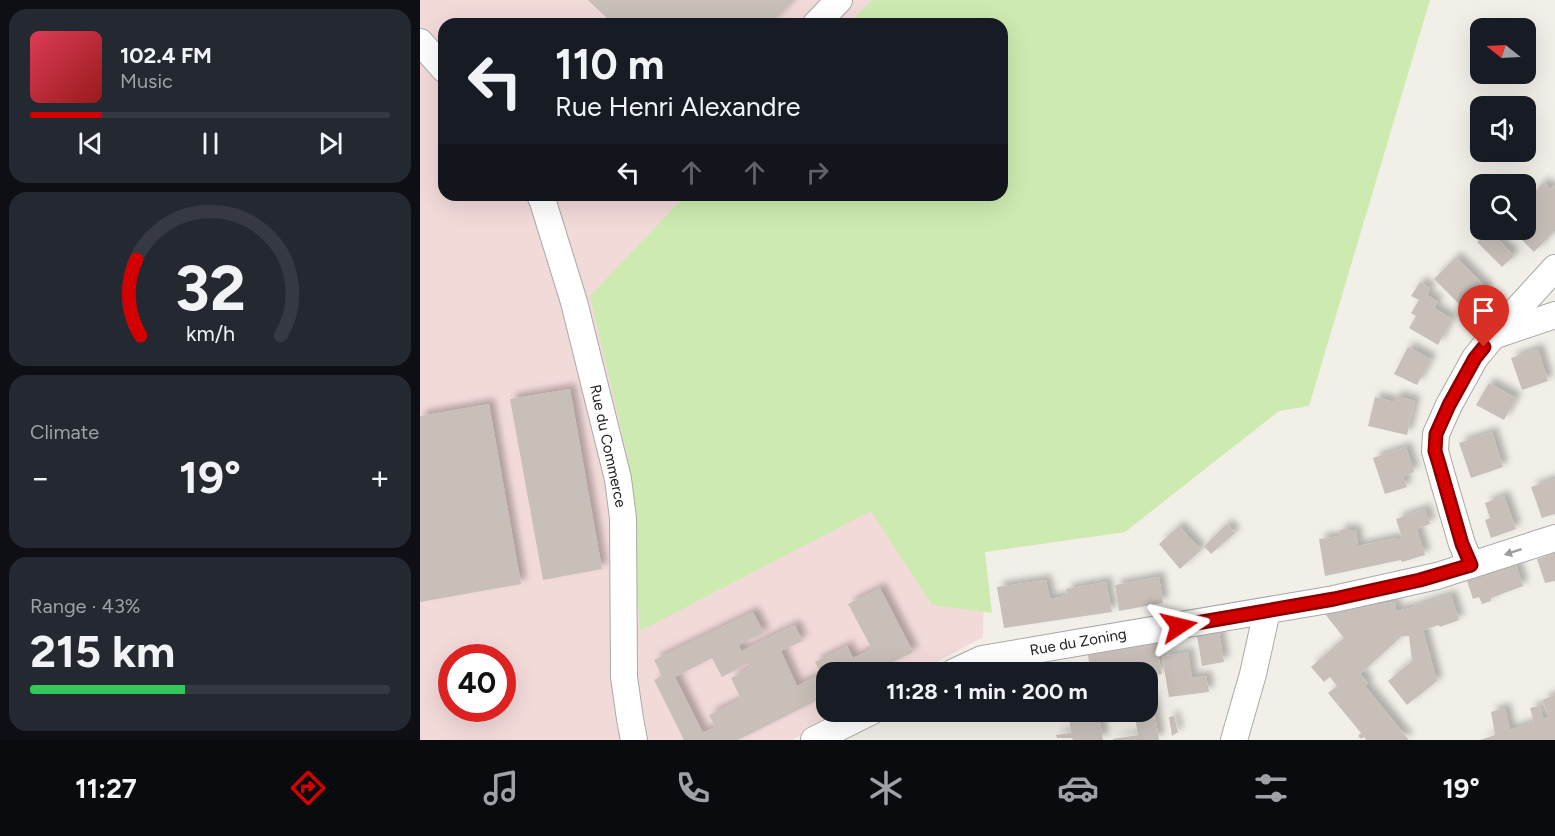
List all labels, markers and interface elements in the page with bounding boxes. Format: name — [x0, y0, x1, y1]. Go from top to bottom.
north arrow — [1470, 18, 1536, 84]
map controls — [1470, 18, 1536, 240]
text: 110 m — [555, 39, 664, 90]
text: 102.4 FM — [120, 42, 212, 69]
icon: left — [456, 42, 534, 120]
text: Music — [120, 69, 173, 93]
text: Rue Henri Alexandre — [555, 90, 801, 123]
button: sound — [1470, 96, 1536, 162]
icon: previous — [74, 127, 107, 160]
icon: pause — [194, 127, 227, 160]
icon: next — [314, 127, 347, 160]
icon: left — [612, 156, 645, 189]
icon: ahead — [675, 156, 708, 189]
icon: ahead — [738, 156, 771, 189]
icon: right — [801, 156, 834, 189]
button: search — [1470, 174, 1536, 240]
text: 32 — [175, 251, 245, 326]
pin — [1458, 285, 1509, 347]
icon: arrive — [1467, 294, 1500, 327]
text: km/h — [186, 321, 234, 346]
street label: Rue du Commerce — [586, 383, 630, 509]
text: Climate — [30, 420, 99, 444]
text: 19° — [179, 450, 241, 504]
text: − — [30, 458, 51, 497]
text: + — [369, 458, 390, 497]
one-way arrow — [1504, 548, 1522, 558]
text: Range · 43% — [30, 594, 141, 618]
position arrow — [1147, 594, 1211, 658]
text: 215 km — [30, 624, 175, 678]
street label: Rue du Zoning — [1028, 625, 1128, 659]
speed limit sign: 40 — [438, 644, 516, 722]
text: 11:28 · 1 min · 200 m — [886, 678, 1088, 705]
icon: directions — [287, 767, 329, 809]
icon: music — [480, 767, 522, 809]
icon: phone — [672, 767, 714, 809]
icon: climate — [865, 767, 907, 809]
icon: car — [1057, 767, 1099, 809]
icon: filters — [1250, 767, 1292, 809]
text: 11:27 — [75, 772, 137, 805]
text: 19° — [1442, 772, 1480, 805]

